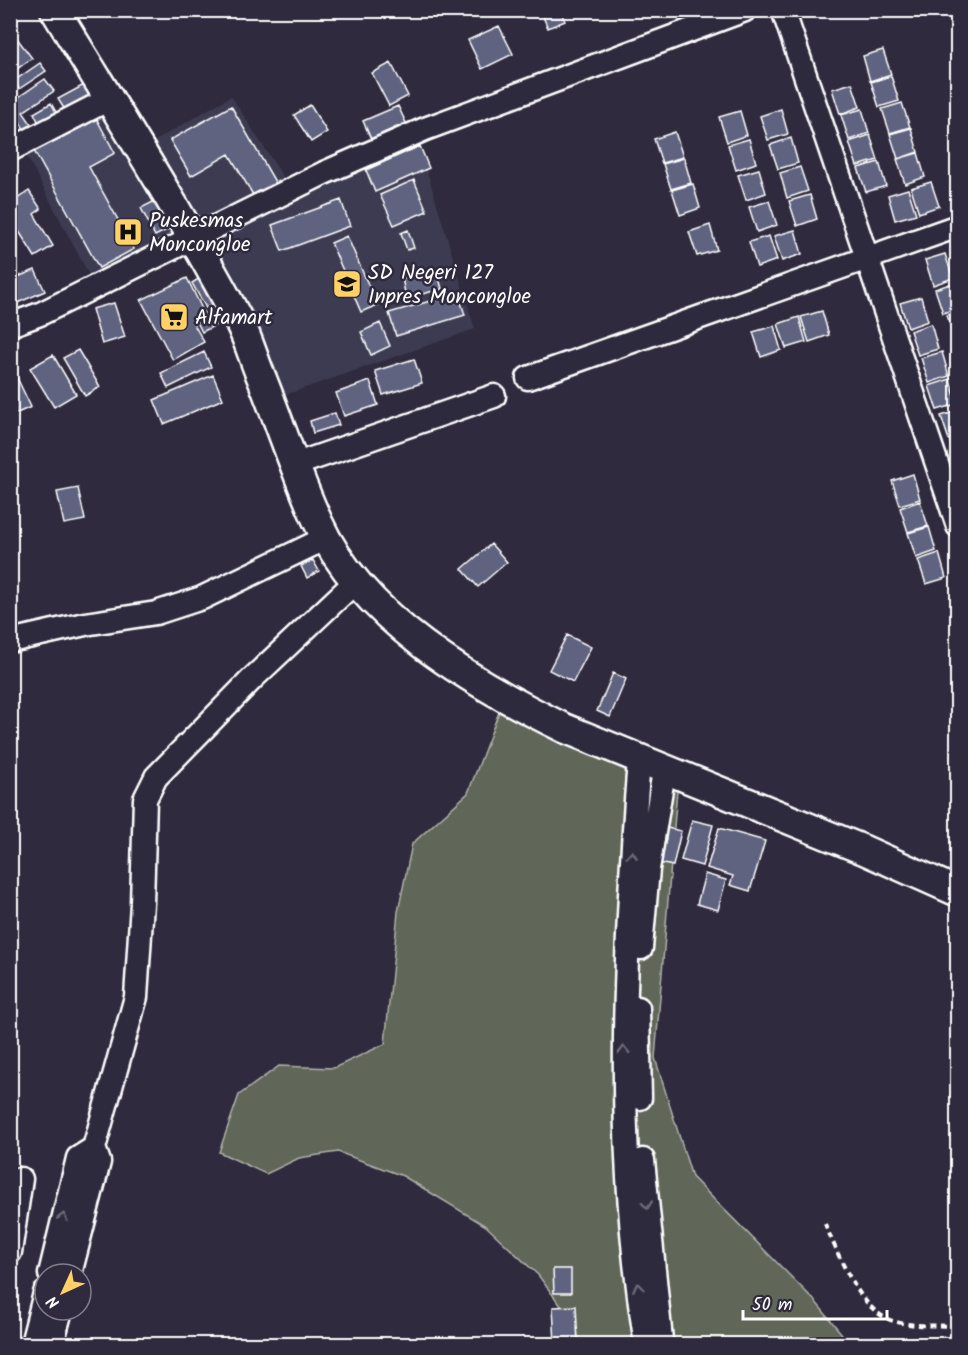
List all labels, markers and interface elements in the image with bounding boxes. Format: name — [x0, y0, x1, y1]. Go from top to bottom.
place label: Puskesmas Moncongloe — [149, 205, 251, 262]
hospital icon: Puskesmas Moncongloe — [112, 216, 144, 248]
place label: SD Negeri 127 Inpres Moncongloe — [368, 257, 531, 314]
school or university icon: SD Negeri 127 Inpres Moncongloe — [331, 268, 363, 300]
supermarket icon: Alfamart — [158, 301, 190, 333]
place label: Alfamart — [195, 302, 273, 335]
one-way arrow — [625, 851, 638, 860]
one-way arrow — [617, 1046, 630, 1055]
one-way arrow — [640, 1201, 653, 1210]
one-way arrow — [56, 1212, 69, 1222]
north arrow — [33, 1262, 93, 1322]
one-way arrow — [632, 1282, 644, 1291]
scale bar — [743, 1283, 887, 1321]
text: N — [41, 1289, 66, 1314]
text: 50 m — [752, 1291, 792, 1320]

